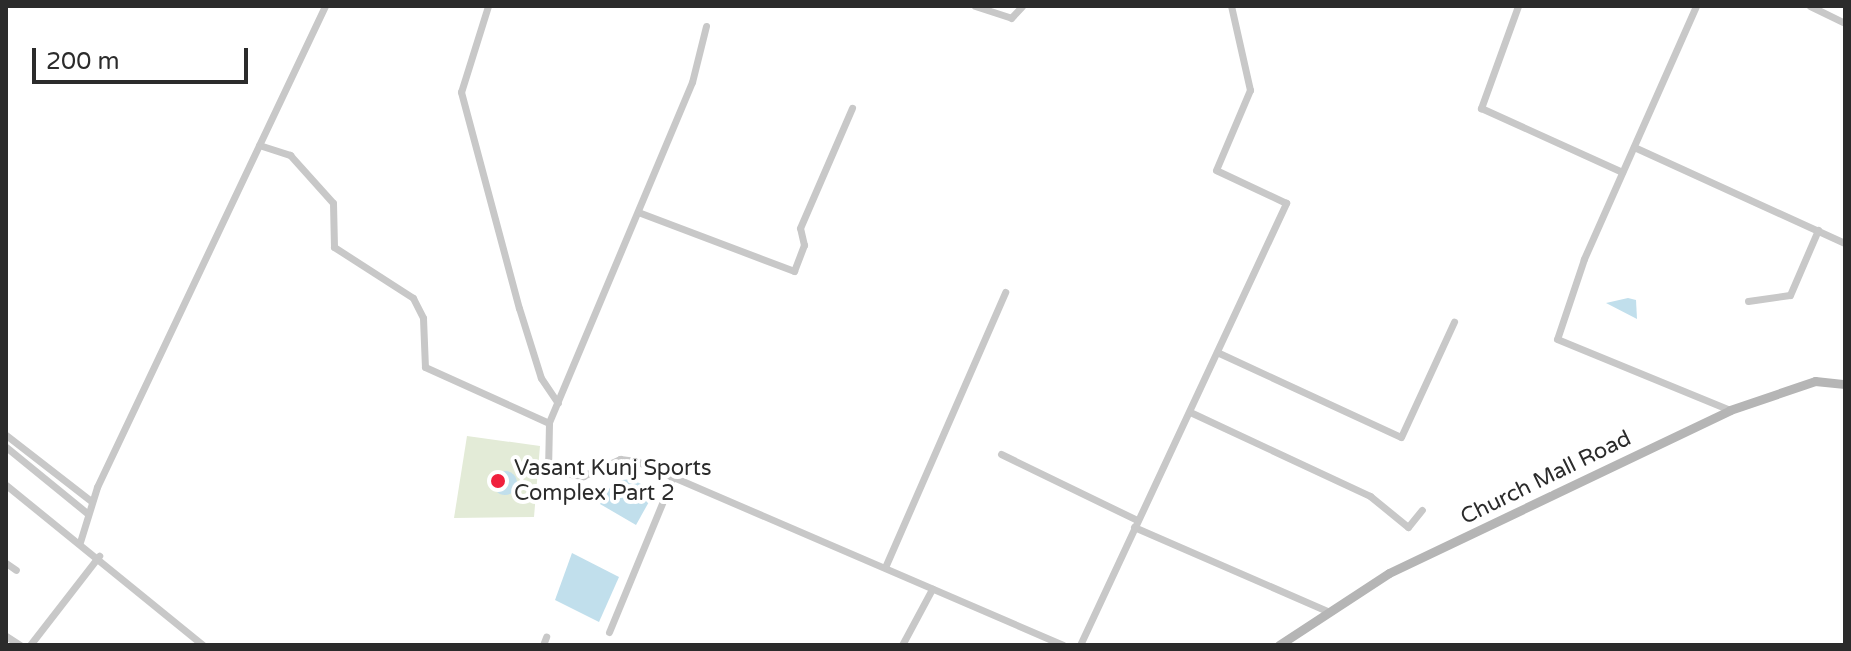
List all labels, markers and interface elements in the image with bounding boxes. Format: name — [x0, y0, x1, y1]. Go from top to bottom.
scale bar — [36, 32, 252, 82]
text: 200 m — [46, 47, 120, 76]
street label: Church Mall Road — [1456, 425, 1636, 531]
place label: Vasant Kunj Sports Complex Part 2 — [514, 455, 711, 506]
marker: Vasant Kunj Sports Complex Part 2 — [489, 472, 507, 490]

